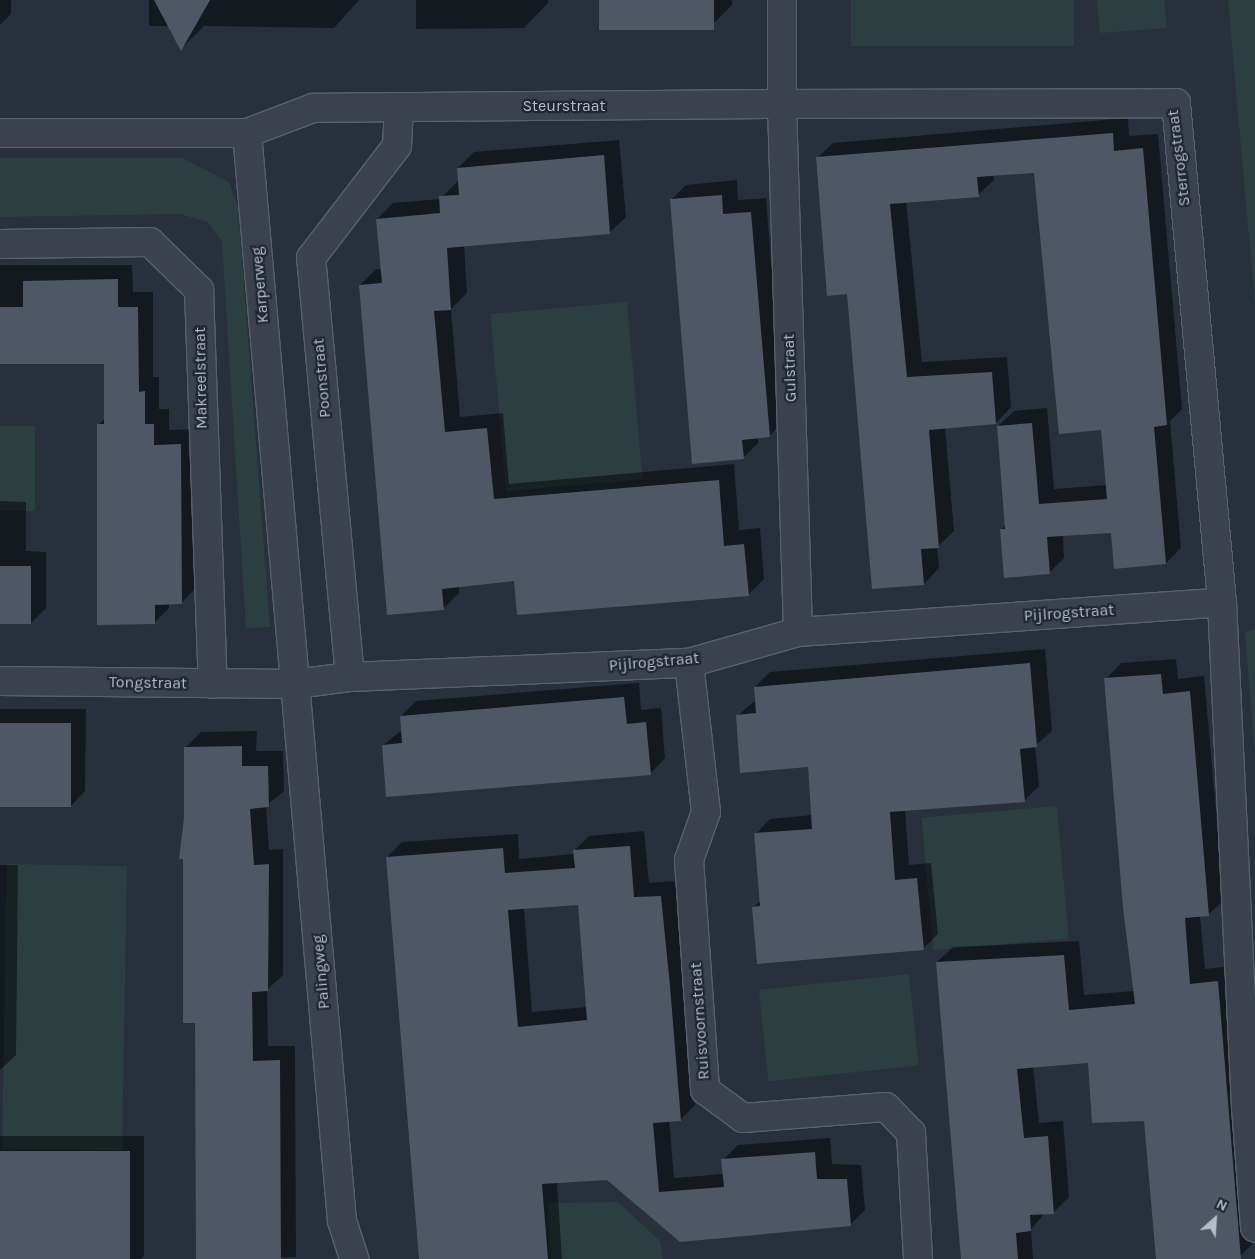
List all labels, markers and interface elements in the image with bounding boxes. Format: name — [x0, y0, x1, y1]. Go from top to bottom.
street label: Steurstraat — [522, 96, 606, 116]
street label: Sterrogstraat — [1164, 109, 1194, 207]
street label: Karperweg — [247, 246, 273, 324]
street label: Makreelstraat — [191, 327, 211, 429]
street label: Gulstraat — [779, 334, 801, 402]
street label: Poonstraat — [309, 337, 335, 419]
street label: Pijlrogstraat — [1023, 600, 1115, 626]
street label: Pijlrogstraat — [608, 648, 700, 676]
street label: Tongstraat — [109, 673, 187, 693]
street label: Palingweg — [308, 934, 334, 1010]
street label: Ruisvoornstraat — [686, 962, 714, 1080]
north arrow — [1190, 1194, 1240, 1244]
text: N — [1214, 1195, 1230, 1215]

